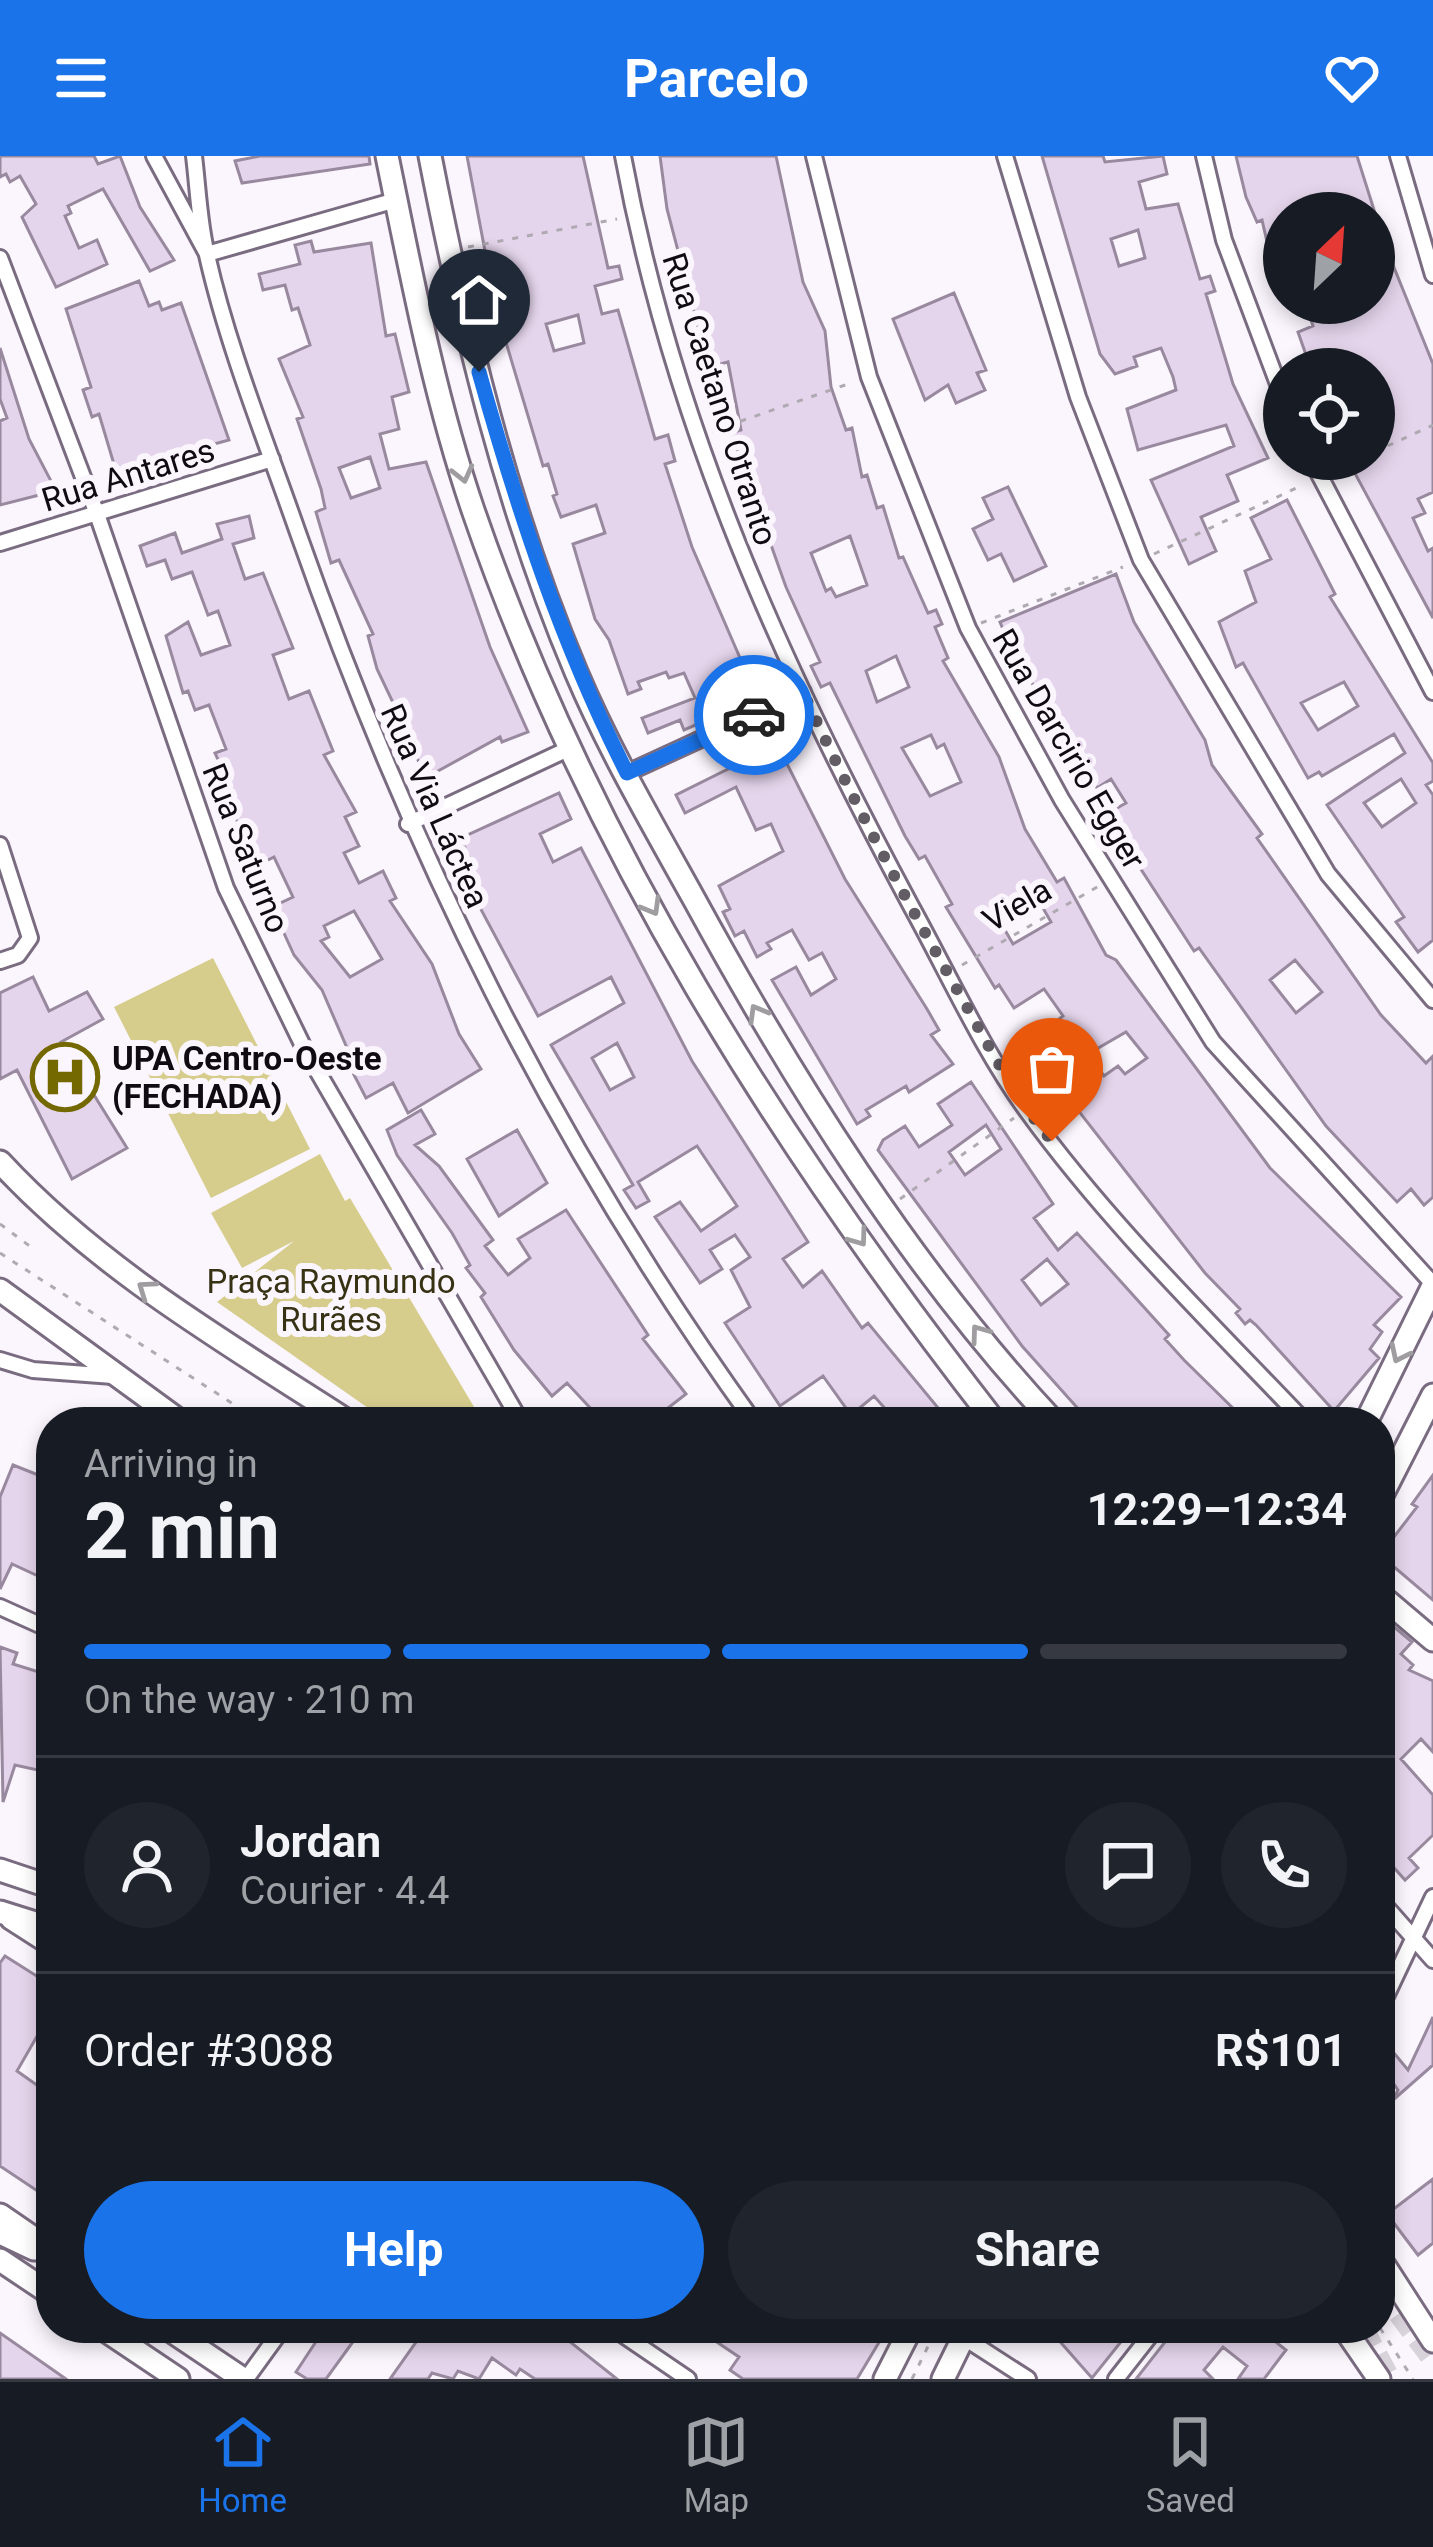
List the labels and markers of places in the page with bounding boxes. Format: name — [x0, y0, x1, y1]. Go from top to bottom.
pin — [428, 249, 530, 372]
pin — [1001, 1018, 1103, 1141]
place label: UPA Centro-Oeste (FECHADA) — [112, 1039, 382, 1116]
hospital icon: UPA Centro-Oeste (FECHADA) — [30, 1042, 100, 1112]

